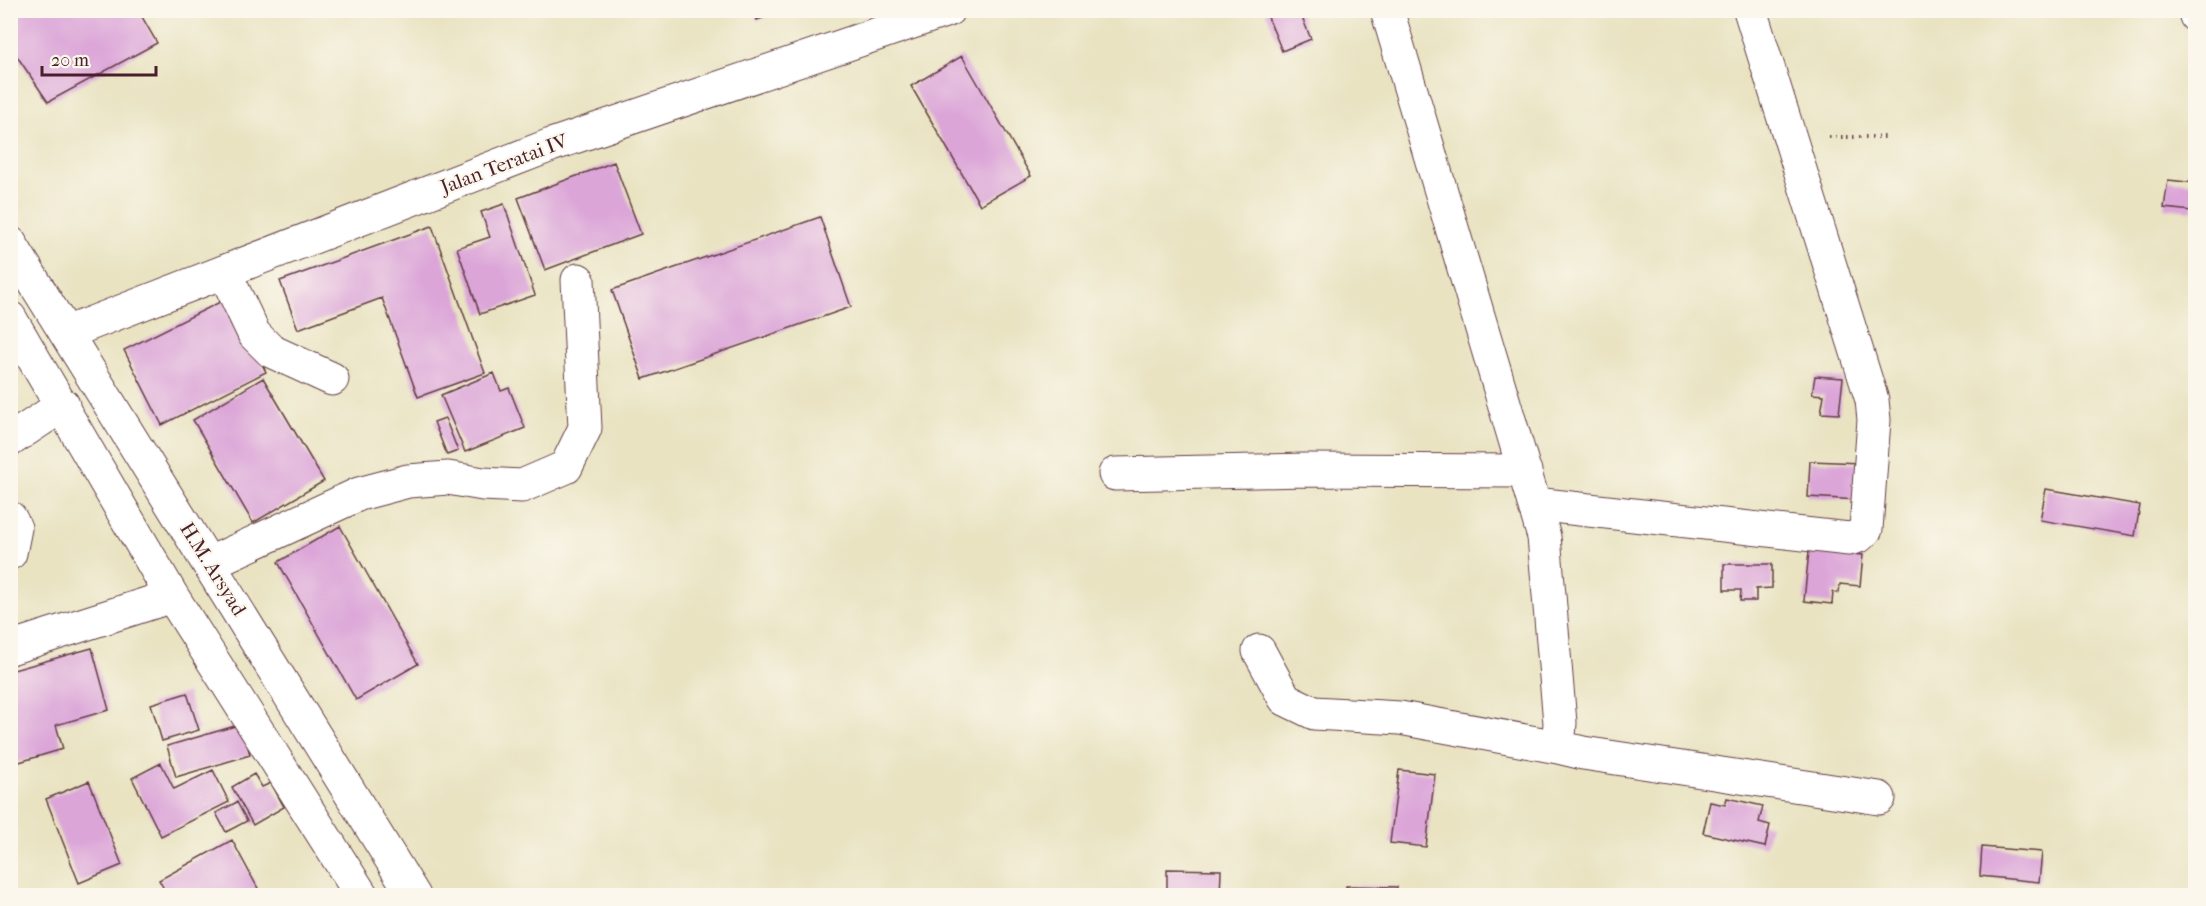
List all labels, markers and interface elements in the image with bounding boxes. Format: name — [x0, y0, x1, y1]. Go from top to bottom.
scale bar — [42, 39, 156, 77]
text: 20 m — [51, 50, 89, 71]
street label: Jalan Teratai IV — [435, 129, 572, 199]
street label: H.M. Arsyad — [175, 518, 251, 621]

